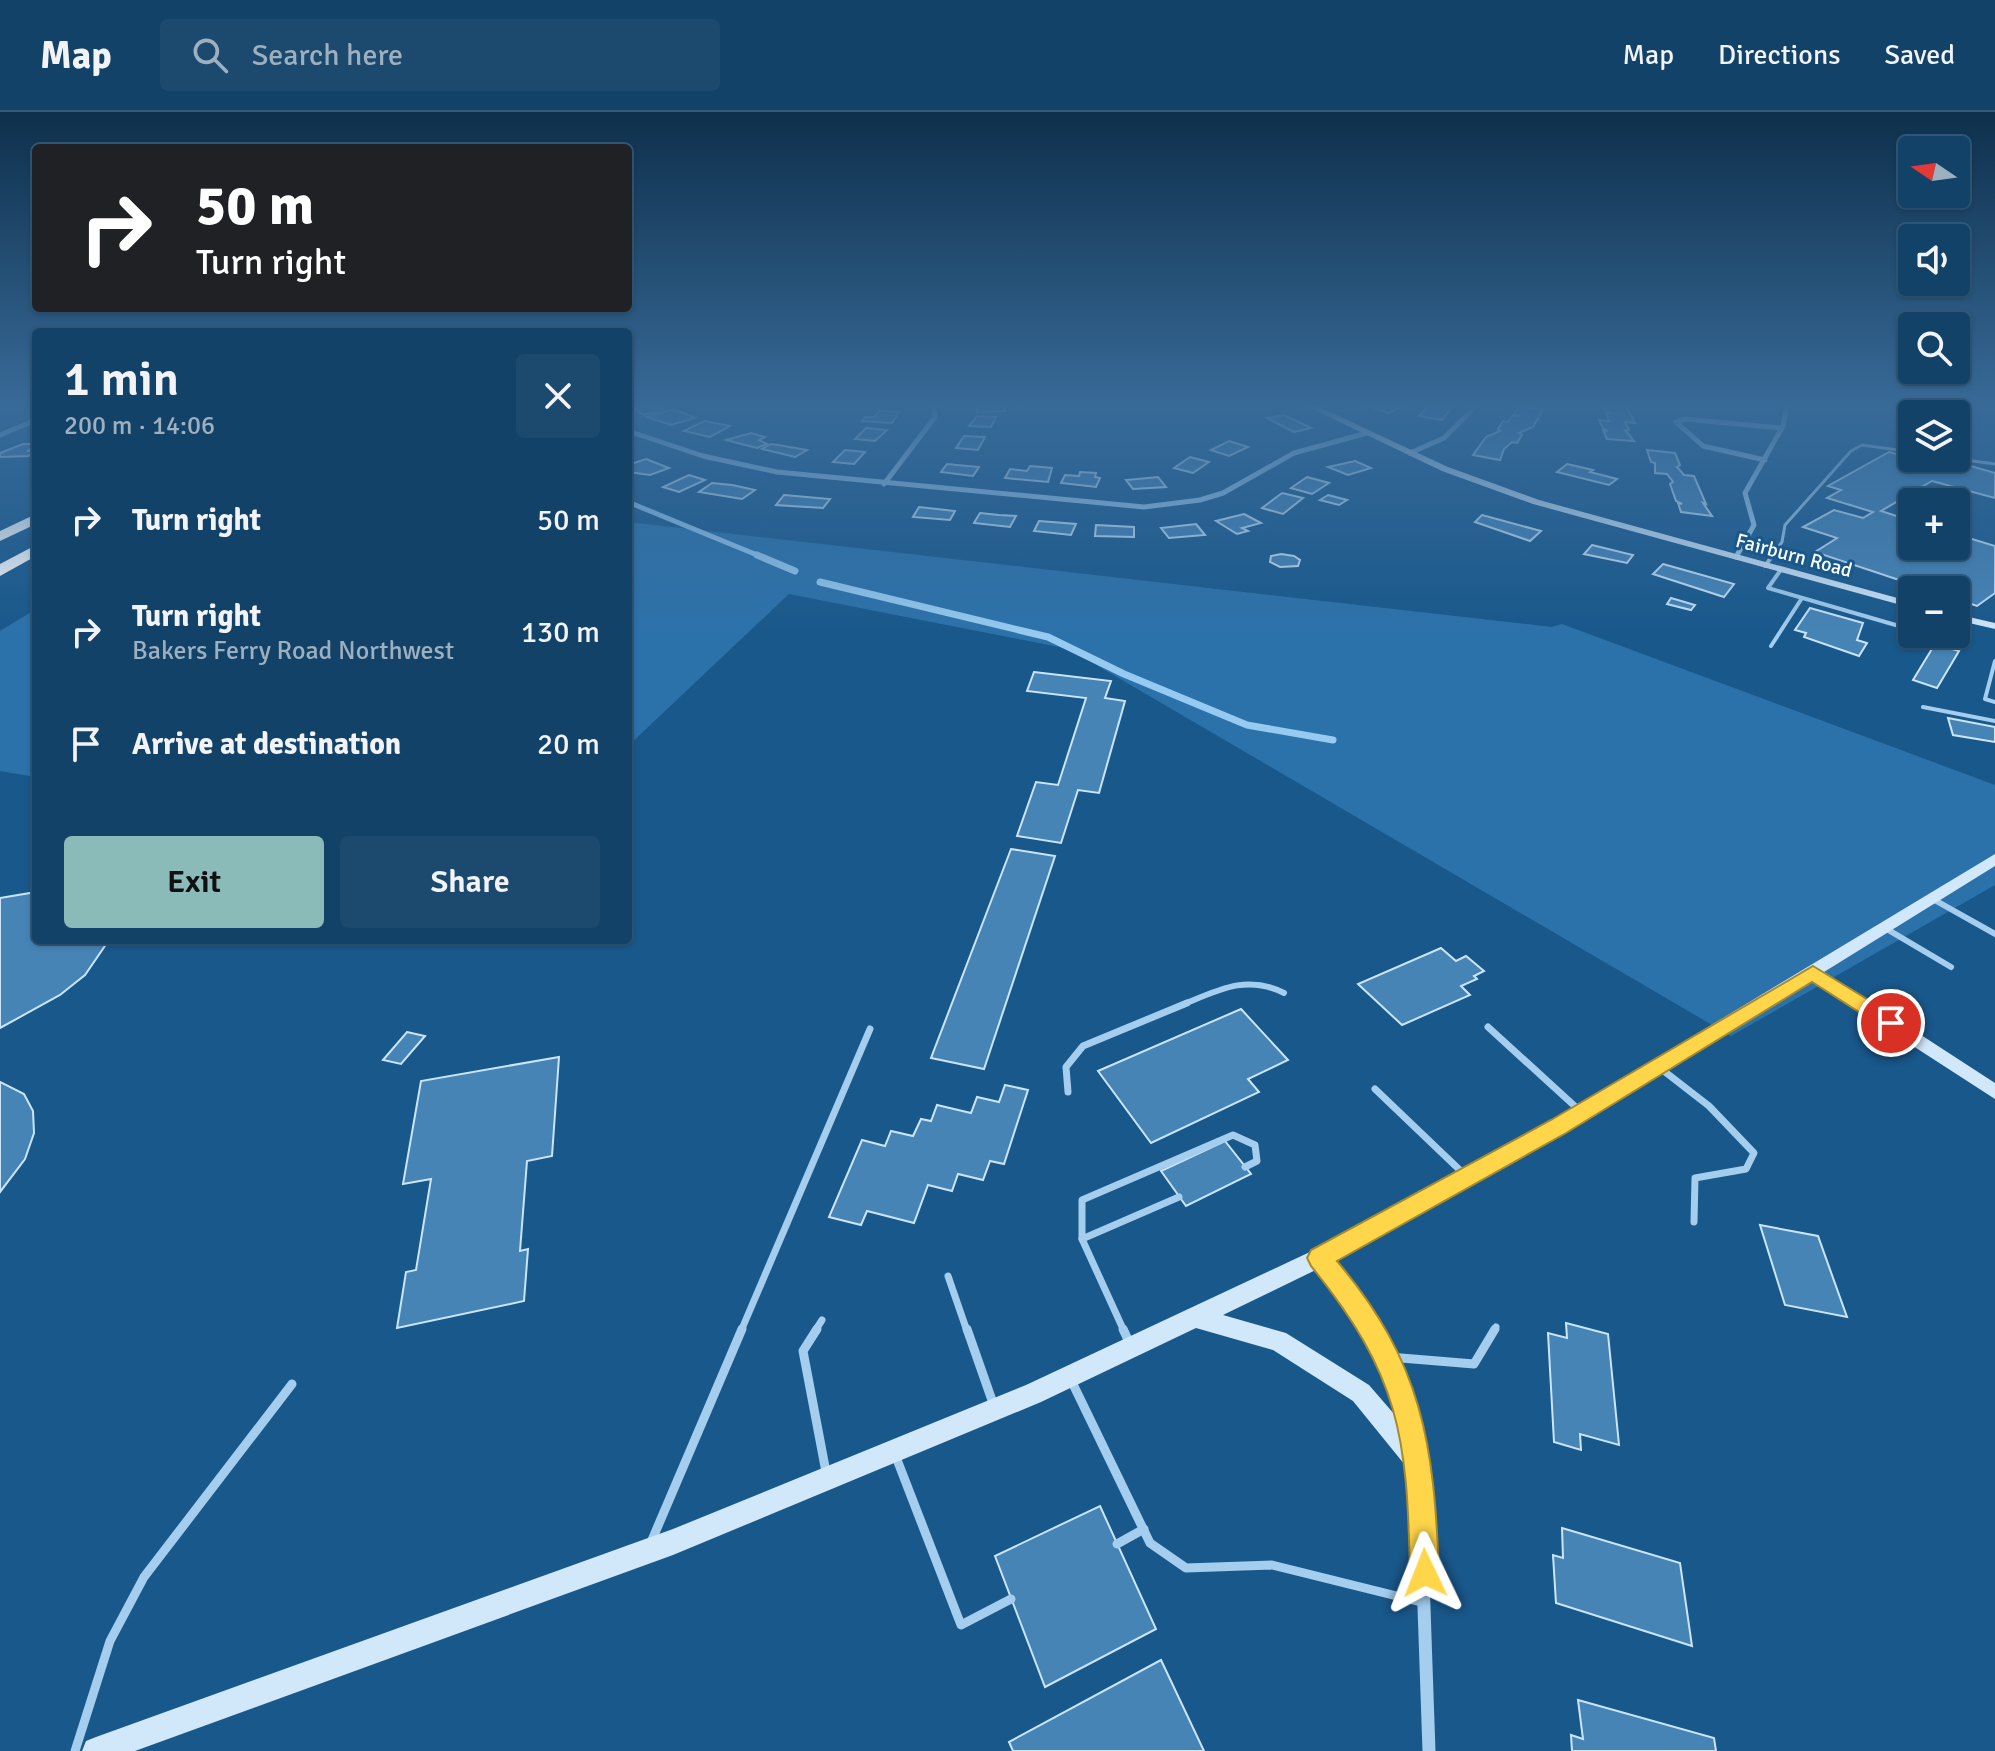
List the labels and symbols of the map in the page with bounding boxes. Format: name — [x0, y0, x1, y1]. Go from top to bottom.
north arrow — [1898, 136, 1970, 208]
street label: Fairburn Road — [1733, 528, 1855, 583]
pin — [1857, 989, 1925, 1057]
position arrow — [1383, 1531, 1467, 1615]

